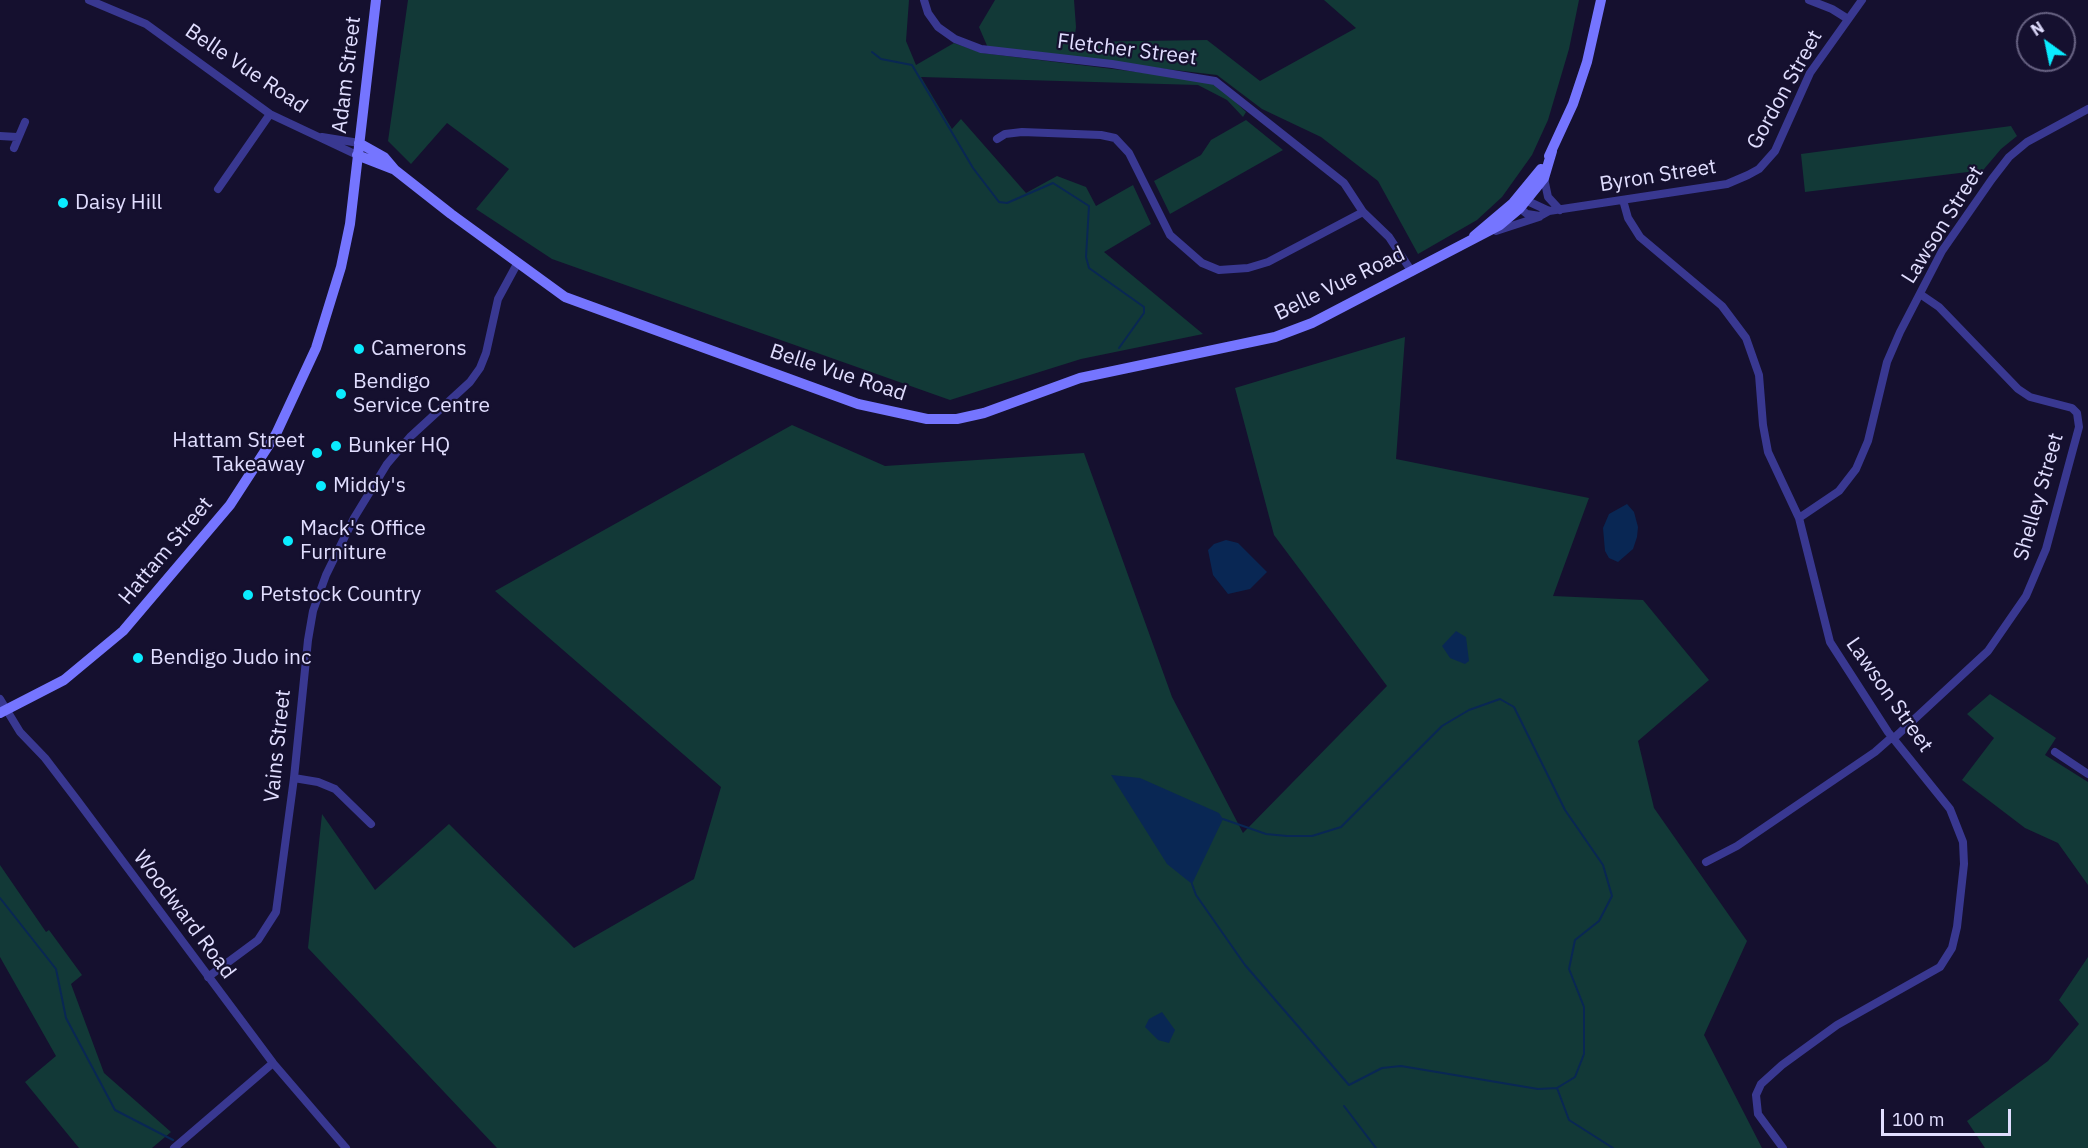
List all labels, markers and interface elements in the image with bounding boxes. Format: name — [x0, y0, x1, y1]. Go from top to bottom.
north arrow — [2016, 12, 2076, 72]
street label: Adam Street — [327, 15, 367, 135]
text: N — [2027, 17, 2048, 40]
street label: Belle Vue Road — [180, 19, 312, 119]
street label: Gordon Street — [1742, 26, 1828, 154]
street label: Fletcher Street — [1056, 29, 1198, 71]
street label: Byron Street — [1598, 154, 1718, 198]
street label: Lawson Street — [1897, 161, 1989, 289]
place label: Daisy Hill — [75, 190, 162, 216]
marker: Daisy Hill — [56, 196, 70, 210]
street label: Belle Vue Road — [1271, 242, 1409, 326]
place label: Camerons — [371, 336, 467, 362]
street label: Belle Vue Road — [767, 339, 909, 407]
marker: Camerons — [352, 342, 366, 356]
place label: Bendigo Service Centre — [353, 369, 490, 419]
marker: Bendigo Service Centre — [334, 387, 348, 401]
place label: Hattam Street Takeaway — [172, 428, 305, 478]
street label: Shelley Street — [2009, 430, 2069, 564]
place label: Bunker HQ — [348, 433, 450, 459]
marker: Bunker HQ — [329, 439, 343, 453]
marker: Hattam Street Takeaway — [310, 446, 324, 460]
place label: Middy's — [333, 473, 406, 499]
marker: Middy's — [314, 479, 328, 493]
street label: Hattam Street — [114, 492, 218, 610]
place label: Mack's Office Furniture — [300, 516, 426, 566]
marker: Mack's Office Furniture — [281, 534, 295, 548]
place label: Petstock Country — [260, 582, 421, 608]
marker: Petstock Country — [241, 588, 255, 602]
street label: Lawson Street — [1840, 633, 1938, 757]
place label: Bendigo Judo inc — [150, 645, 312, 671]
marker: Bendigo Judo inc — [131, 651, 145, 665]
street label: Vains Street — [260, 688, 296, 804]
street label: Woodward Road — [128, 846, 240, 984]
scale bar — [1884, 1097, 2014, 1135]
text: 100 m — [1892, 1108, 1944, 1131]

